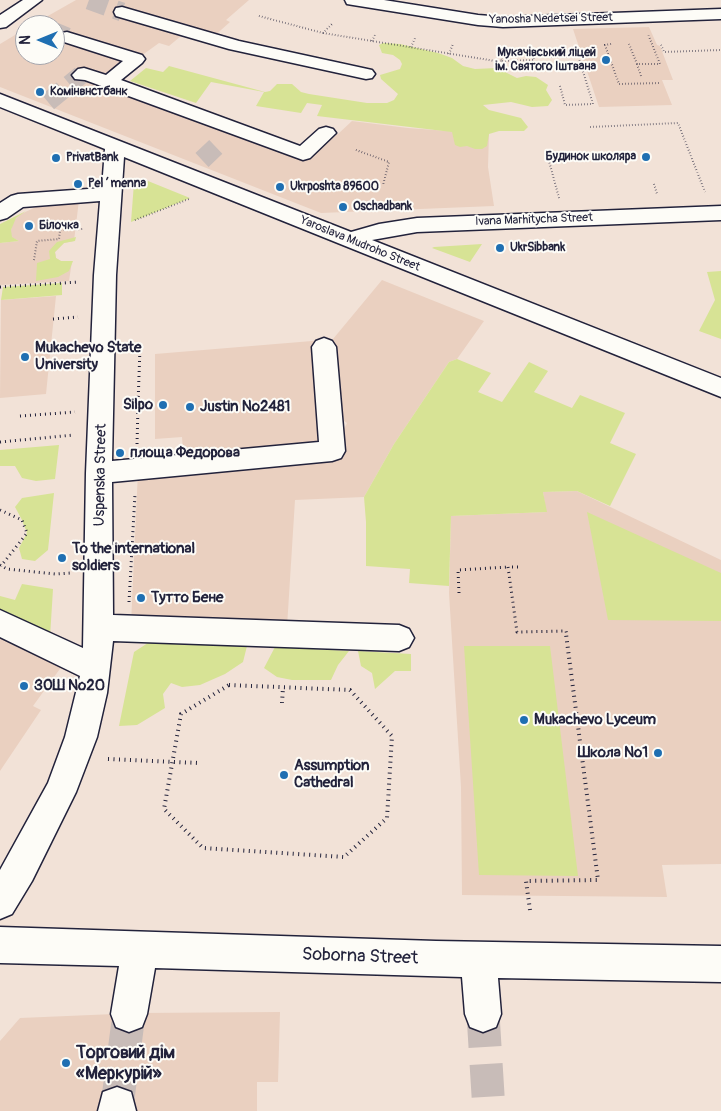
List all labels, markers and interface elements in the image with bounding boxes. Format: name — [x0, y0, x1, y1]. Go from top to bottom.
street label: Yanosha Nedetsei Street — [489, 11, 613, 27]
north arrow — [15, 15, 65, 65]
text: N — [17, 35, 34, 45]
place label: Мукачівський ліцей ім. Святого Іштвана — [495, 46, 596, 74]
marker: Мукачівський ліцей ім. Святого Іштвана — [600, 54, 612, 66]
place label: Комінвнстбанк — [50, 85, 128, 99]
marker: Комінвнстбанк — [34, 86, 46, 98]
place label: Будинок школяра — [546, 150, 636, 164]
place label: PrivatBank — [66, 151, 118, 165]
marker: Будинок школяра — [640, 151, 652, 163]
marker: PrivatBank — [50, 152, 62, 164]
place label: Pelʹmenna — [88, 177, 146, 191]
marker: Pelʹmenna — [72, 178, 84, 190]
place label: Ukrposhta 89600 — [290, 180, 379, 194]
marker: Ukrposhta 89600 — [274, 181, 286, 193]
place label: Oschadbank — [353, 200, 412, 214]
marker: Oschadbank — [337, 201, 349, 213]
street label: Ivana Marhitycha Street — [475, 211, 593, 229]
street label: Yaroslava Mudroho Street — [298, 213, 422, 275]
place label: Білочка — [39, 219, 79, 233]
marker: Білочка — [23, 220, 35, 232]
place label: UkrSibbank — [510, 241, 565, 255]
marker: UkrSibbank — [494, 242, 506, 254]
place label: Mukachevo State University — [35, 339, 141, 374]
marker: Mukachevo State University — [19, 351, 31, 363]
place label: Silpo — [123, 396, 153, 414]
place label: Justin №2481 — [200, 398, 290, 416]
marker: Silpo — [157, 399, 169, 411]
marker: Justin №2481 — [184, 401, 196, 413]
street label: Uspenska Street — [91, 423, 111, 527]
place label: площа Федорова — [130, 444, 240, 462]
marker: площа Федорова — [114, 447, 126, 459]
place label: To the international soldiers — [72, 540, 195, 575]
marker: To the international soldiers — [56, 552, 68, 564]
place label: Тутто Бене — [151, 589, 223, 607]
marker: Тутто Бене — [135, 592, 147, 604]
place label: ЗОШ №20 — [34, 677, 105, 695]
marker: ЗОШ №20 — [18, 680, 30, 692]
place label: Mukachevo Lyceum — [534, 711, 656, 729]
marker: Mukachevo Lyceum — [518, 714, 530, 726]
place label: Школа №1 — [578, 744, 648, 762]
marker: Школа №1 — [652, 747, 664, 759]
place label: Assumption Cathedral — [294, 757, 369, 792]
marker: Assumption Cathedral — [278, 769, 290, 781]
street label: Soborna Street — [301, 944, 419, 970]
place label: Торговий дім «Меркурій» — [76, 1042, 175, 1084]
marker: Торговий дім «Меркурій» — [60, 1057, 72, 1069]

